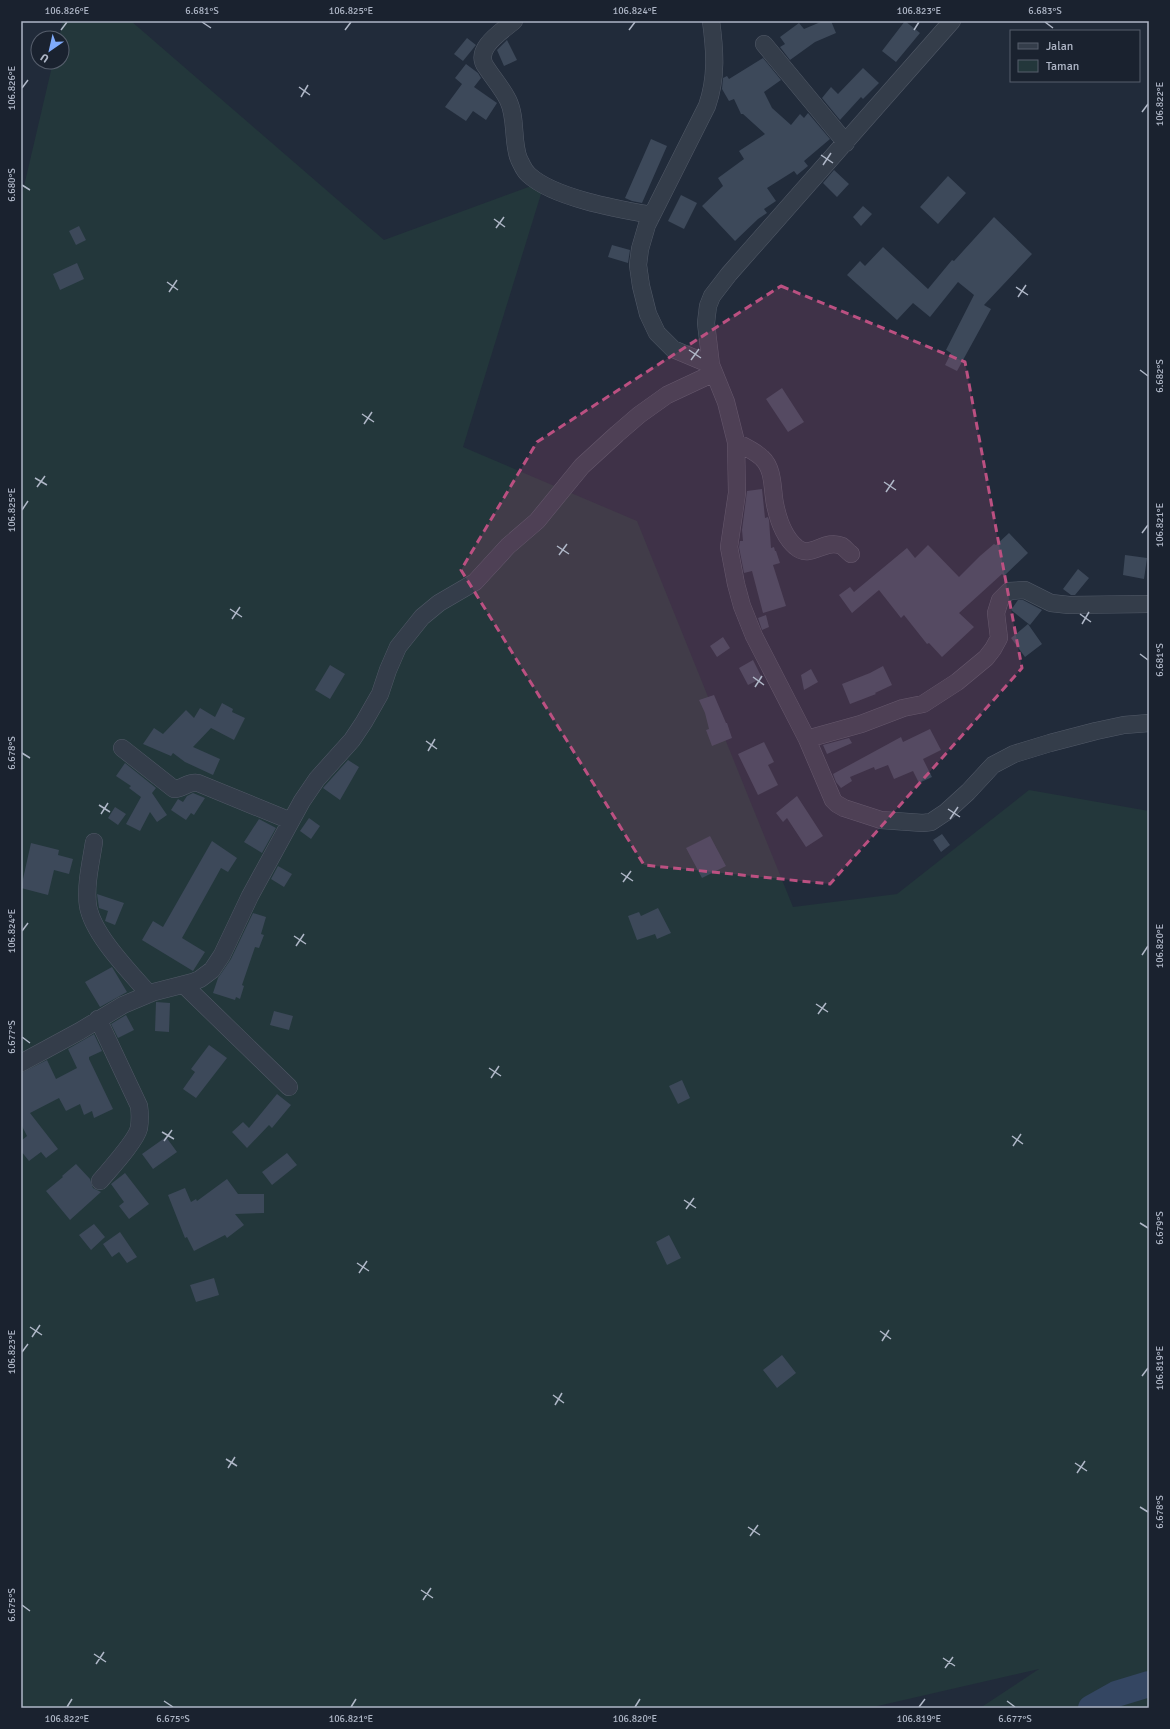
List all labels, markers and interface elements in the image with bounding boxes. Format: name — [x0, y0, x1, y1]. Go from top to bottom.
text: 106.826°E — [45, 5, 90, 17]
text: 6.681°S — [185, 5, 219, 17]
text: 106.825°E — [329, 5, 374, 17]
text: 106.824°E — [613, 5, 658, 17]
text: 106.823°E — [897, 5, 942, 17]
text: 6.683°S — [1028, 5, 1062, 17]
north arrow — [30, 30, 70, 70]
legend — [1010, 30, 1140, 82]
text: Jalan — [1046, 39, 1073, 54]
text: U — [38, 50, 51, 65]
text: Taman — [1046, 59, 1079, 74]
text: 106.826°E — [6, 65, 18, 110]
text: 106.822°E — [1154, 81, 1166, 126]
text: 6.680°S — [6, 168, 18, 202]
text: 6.682°S — [1154, 359, 1166, 393]
text: 106.825°E — [6, 487, 18, 532]
text: 106.821°E — [1154, 502, 1166, 547]
text: 6.681°S — [1154, 643, 1166, 677]
text: 6.678°S — [6, 736, 18, 770]
text: 106.824°E — [6, 908, 18, 953]
text: 106.820°E — [1154, 923, 1166, 968]
text: 6.677°S — [6, 1020, 18, 1054]
text: 6.679°S — [1154, 1211, 1166, 1245]
text: 106.823°E — [6, 1329, 18, 1374]
text: 106.819°E — [1154, 1345, 1166, 1390]
text: 6.678°S — [1154, 1495, 1166, 1529]
text: 6.675°S — [6, 1588, 18, 1622]
text: 106.822°E — [45, 1713, 90, 1725]
text: 6.675°S — [156, 1713, 190, 1725]
text: 106.821°E — [329, 1713, 374, 1725]
text: 106.820°E — [613, 1713, 658, 1725]
text: 106.819°E — [897, 1713, 942, 1725]
text: 6.677°S — [998, 1713, 1032, 1725]

